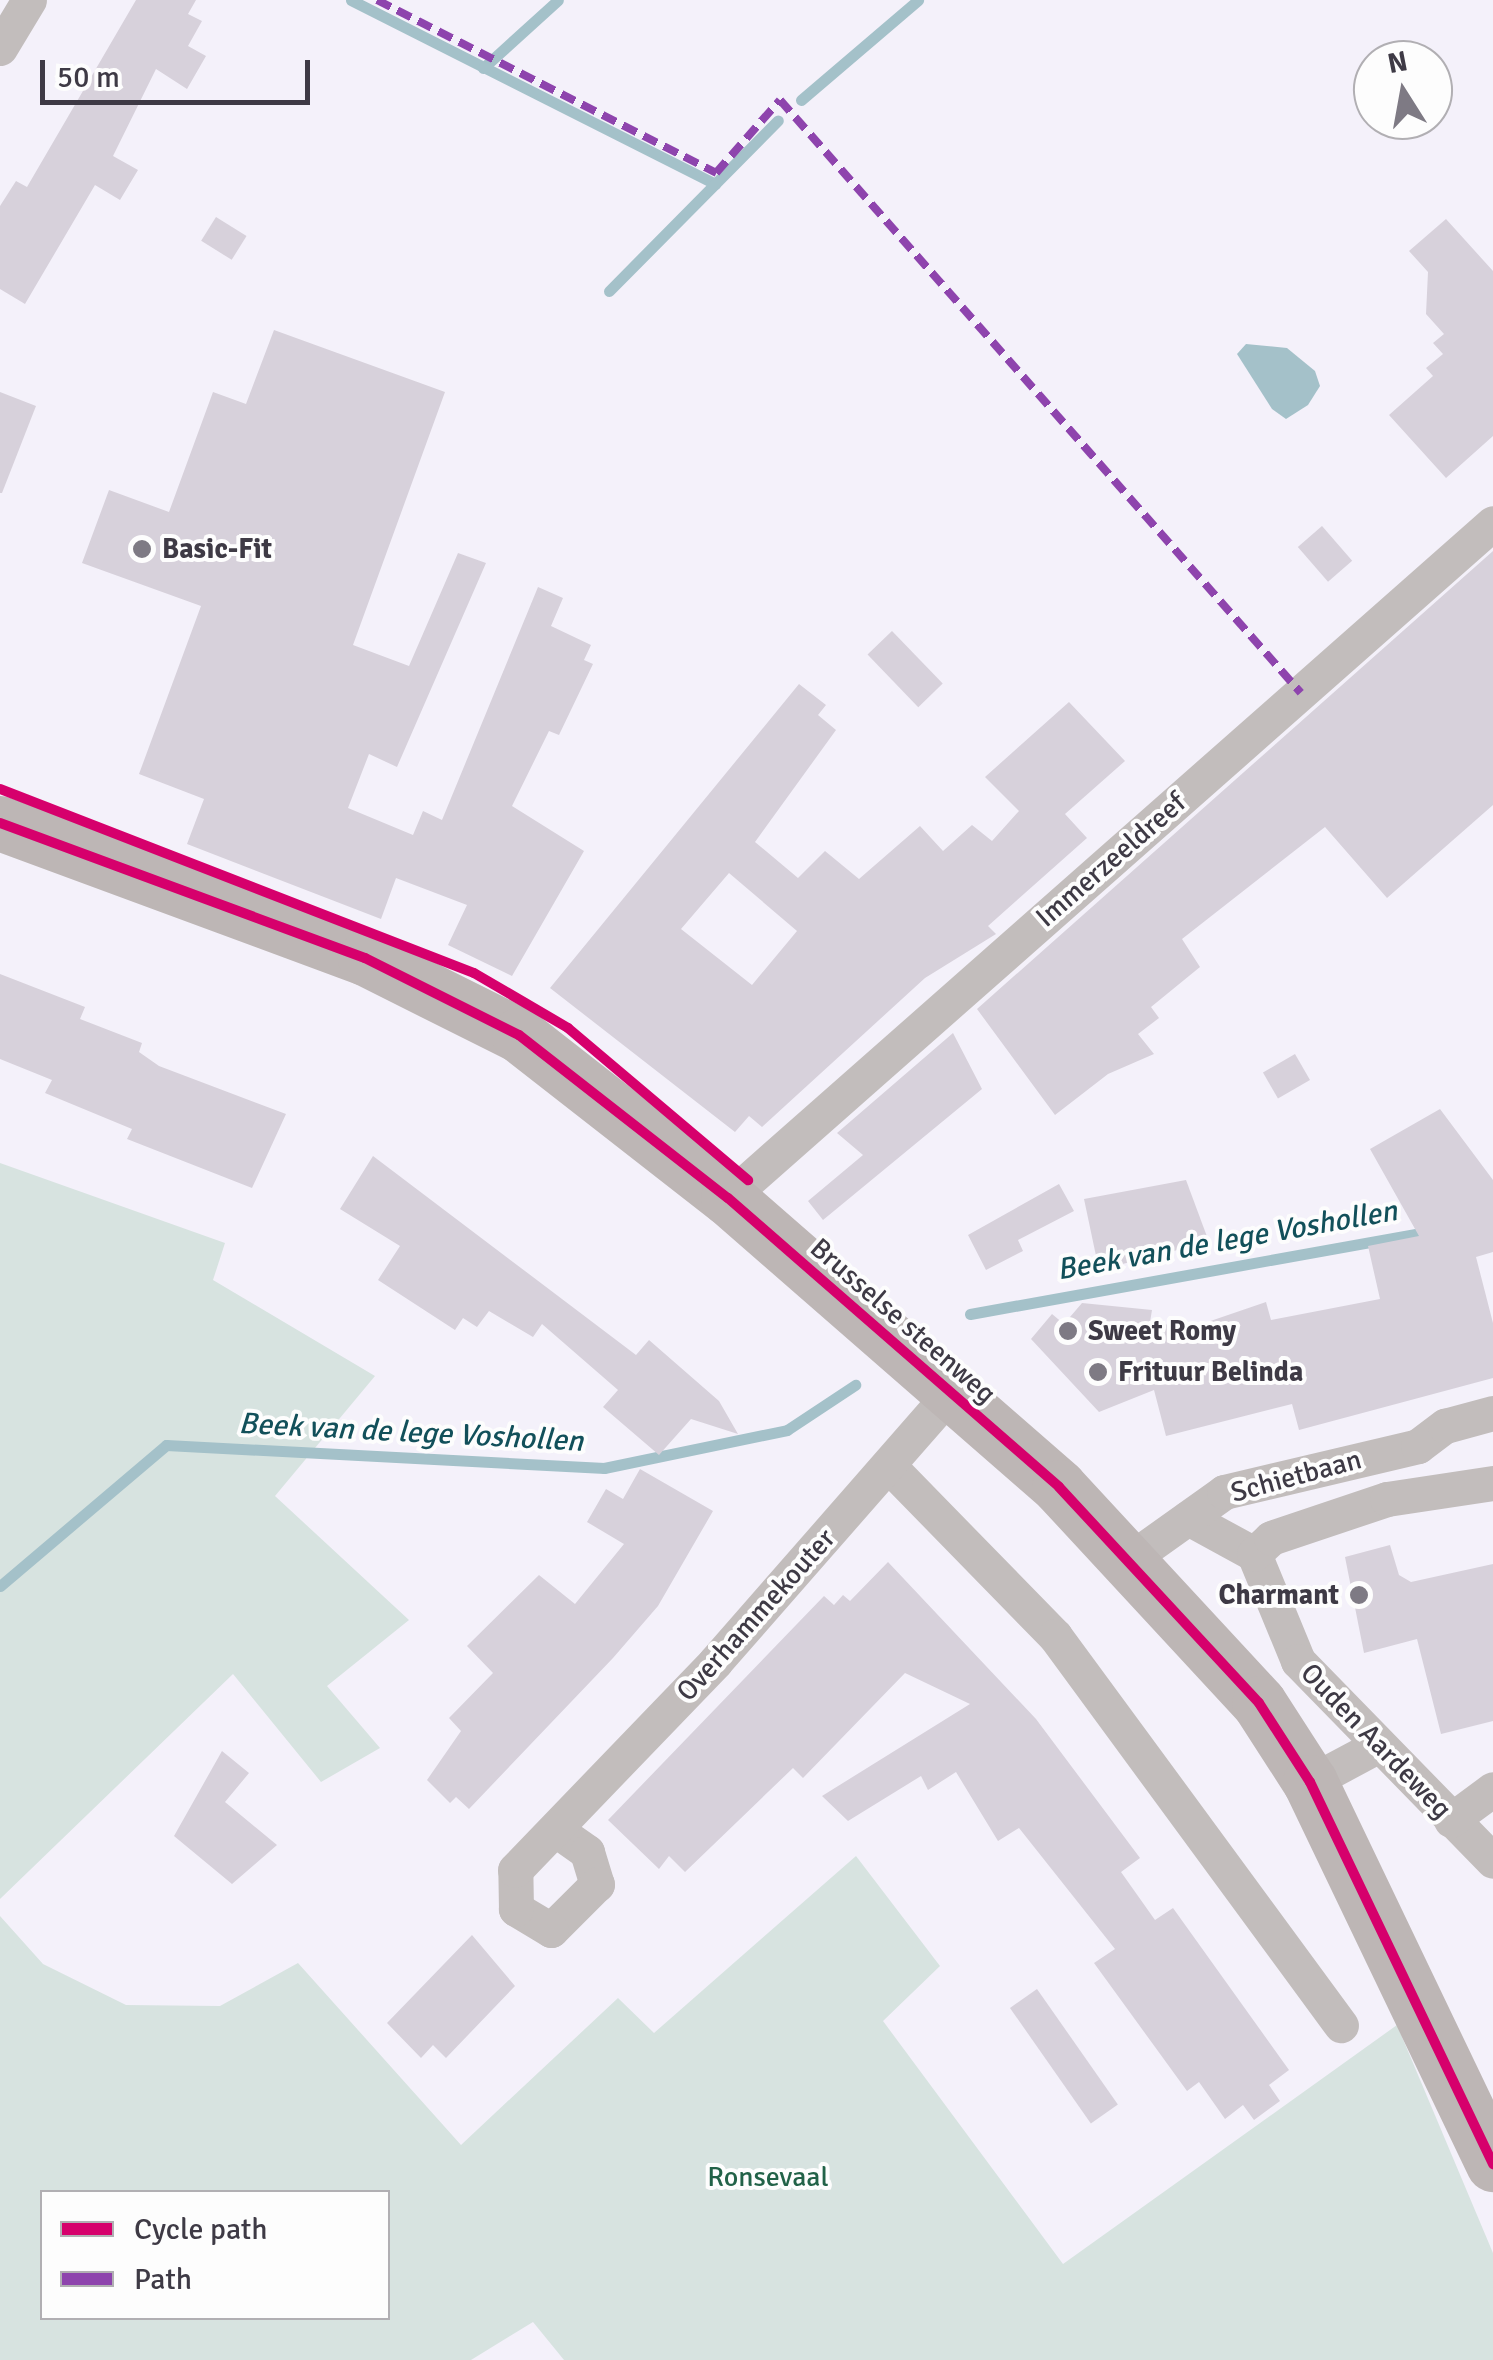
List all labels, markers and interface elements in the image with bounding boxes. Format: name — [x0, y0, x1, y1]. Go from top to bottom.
scale bar — [45, 40, 315, 102]
north arrow — [1353, 40, 1453, 140]
text: N — [1385, 44, 1410, 81]
text: 50 m — [57, 59, 120, 96]
place label: Basic-Fit — [162, 532, 272, 566]
marker: Basic-Fit — [131, 538, 153, 560]
street label: Immerzeeldreef — [1029, 786, 1193, 934]
water label: Beek van de lege Voshollen — [1054, 1193, 1400, 1289]
street label: Brusselse steenweg — [803, 1231, 1003, 1411]
place label: Sweet Romy — [1088, 1314, 1236, 1348]
marker: Sweet Romy — [1057, 1320, 1079, 1342]
place label: Frituur Belinda — [1118, 1355, 1303, 1389]
marker: Frituur Belinda — [1087, 1361, 1109, 1383]
water label: Beek van de lege Voshollen — [238, 1406, 584, 1460]
street label: Schietbaan — [1227, 1442, 1365, 1510]
street label: Overhammekouter — [670, 1522, 842, 1708]
place label: Charmant — [1218, 1578, 1339, 1612]
marker: Charmant — [1348, 1584, 1370, 1606]
street label: Ouden Aardeweg — [1294, 1656, 1458, 1826]
park label: Ronsevaal — [707, 2160, 829, 2194]
legend — [40, 2190, 390, 2320]
text: Cycle path — [134, 2211, 268, 2248]
text: Path — [134, 2261, 192, 2298]

